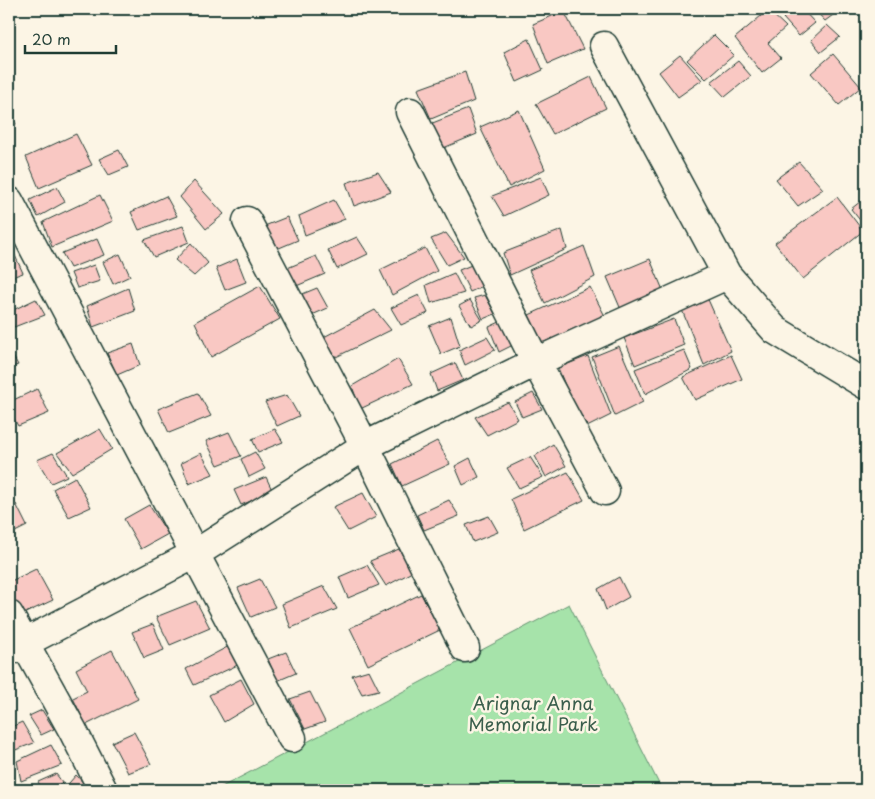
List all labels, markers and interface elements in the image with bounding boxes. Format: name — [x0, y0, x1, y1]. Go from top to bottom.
scale bar — [25, 22, 116, 54]
text: 20 m — [32, 27, 71, 50]
park label: Arignar Anna Memorial Park — [468, 689, 598, 737]

